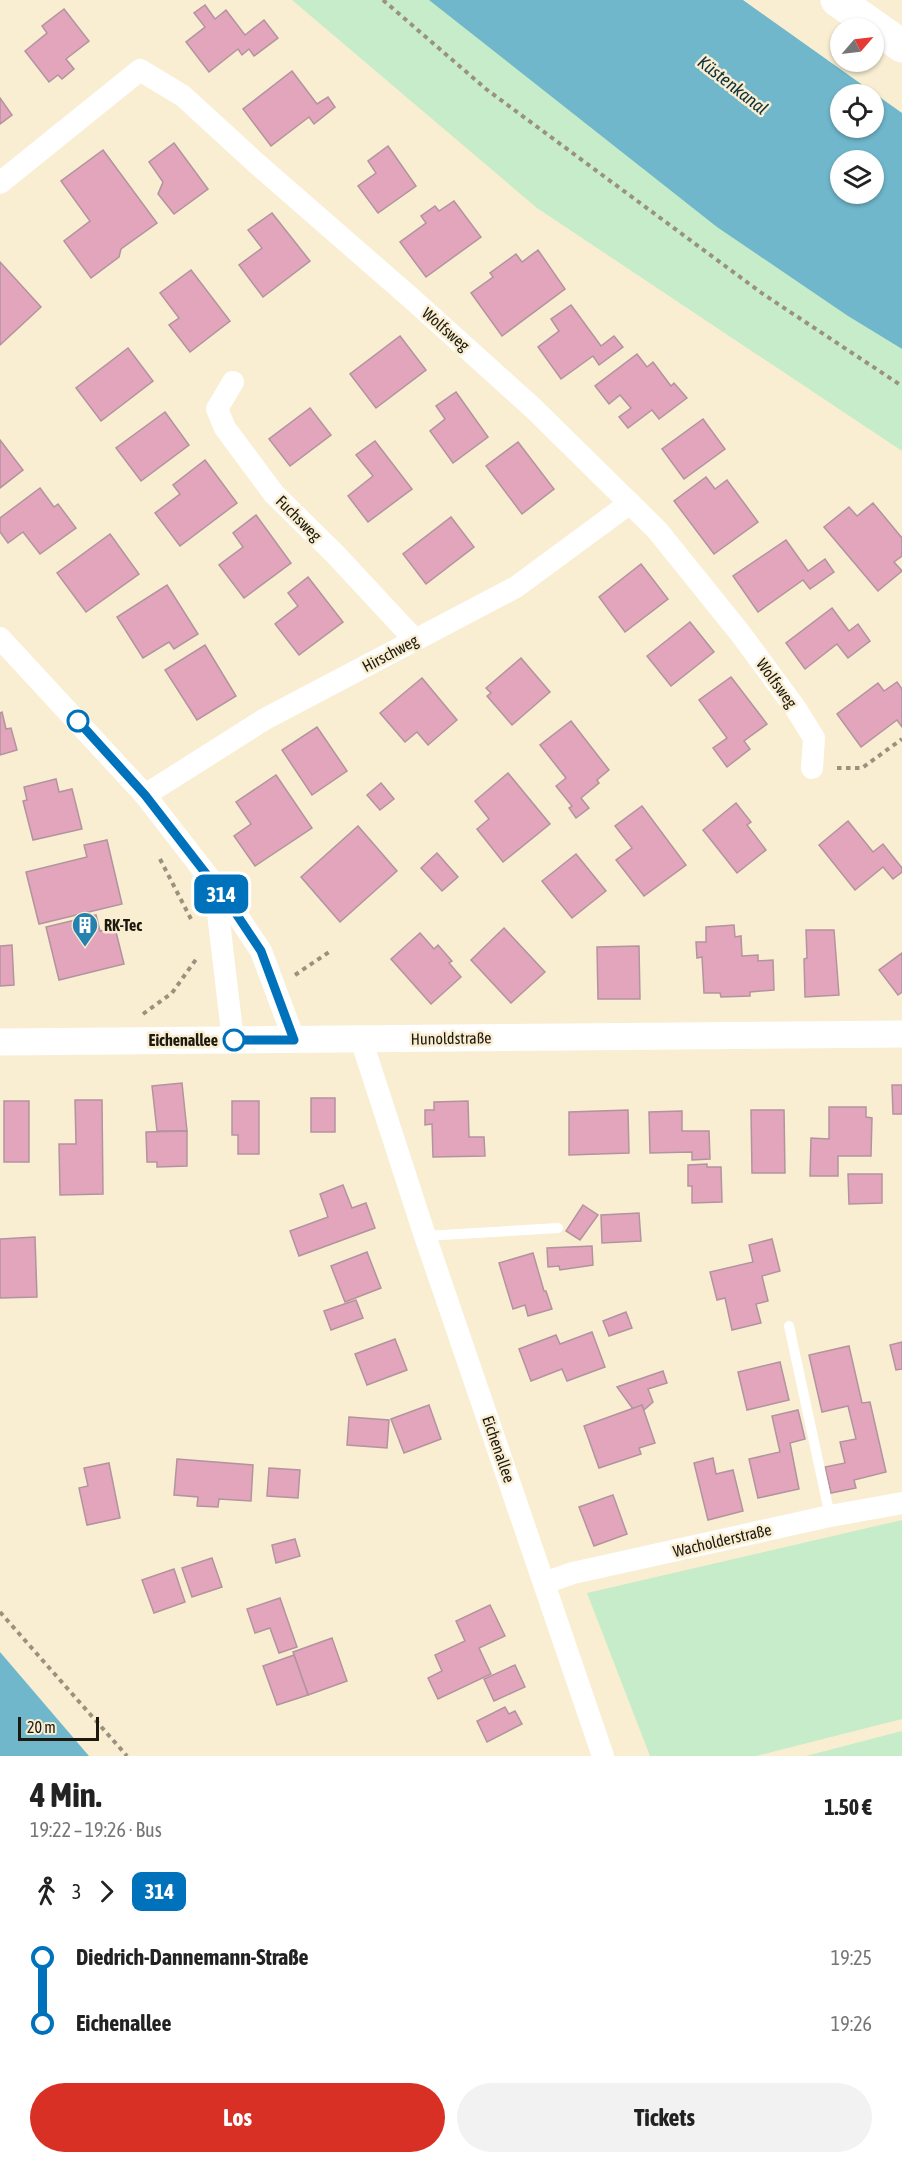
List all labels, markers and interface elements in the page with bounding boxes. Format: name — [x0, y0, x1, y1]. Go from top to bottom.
north arrow — [830, 18, 884, 72]
map controls — [830, 18, 884, 204]
water label: Küstenkanal — [694, 51, 772, 119]
button: locate — [830, 84, 884, 138]
button: layers — [830, 150, 884, 204]
street label: Wolfsweg — [418, 304, 473, 355]
street label: Fuchsweg — [272, 492, 326, 545]
street label: Hirschweg — [359, 631, 422, 676]
street label: Wolfsweg — [752, 655, 801, 712]
unlabelled marker — [67, 710, 89, 732]
line badge: 314 — [186, 874, 256, 914]
text: 314 — [206, 882, 236, 906]
building icon: RK-Tec — [70, 910, 100, 948]
place label: RK-Tec — [104, 916, 142, 934]
street label: Hunoldstraße — [410, 1028, 492, 1048]
marker: Eichenallee — [223, 1029, 245, 1051]
place label: Eichenallee — [149, 1031, 218, 1049]
street label: Eichenallee — [479, 1413, 519, 1485]
street label: Wacholderstraße — [671, 1520, 773, 1560]
scale bar — [18, 1714, 99, 1742]
text: 20 m — [27, 1718, 56, 1736]
text: 4 Min. — [30, 1776, 102, 1814]
text: 1.50 € — [824, 1794, 872, 1820]
text: 19:22 – 19:26 · Bus — [30, 1818, 162, 1841]
icon: walk — [30, 1875, 63, 1908]
icon: forward — [90, 1875, 123, 1908]
text: 314 — [144, 1879, 174, 1903]
text: 3 — [72, 1880, 81, 1903]
text: Diedrich-Dannemann-Straße — [76, 1944, 309, 1970]
text: 19:25 — [831, 1946, 872, 1969]
text: Eichenallee — [76, 2010, 171, 2036]
text: 19:26 — [831, 2012, 872, 2035]
button: Los — [30, 2083, 445, 2152]
button: Tickets — [457, 2083, 872, 2152]

